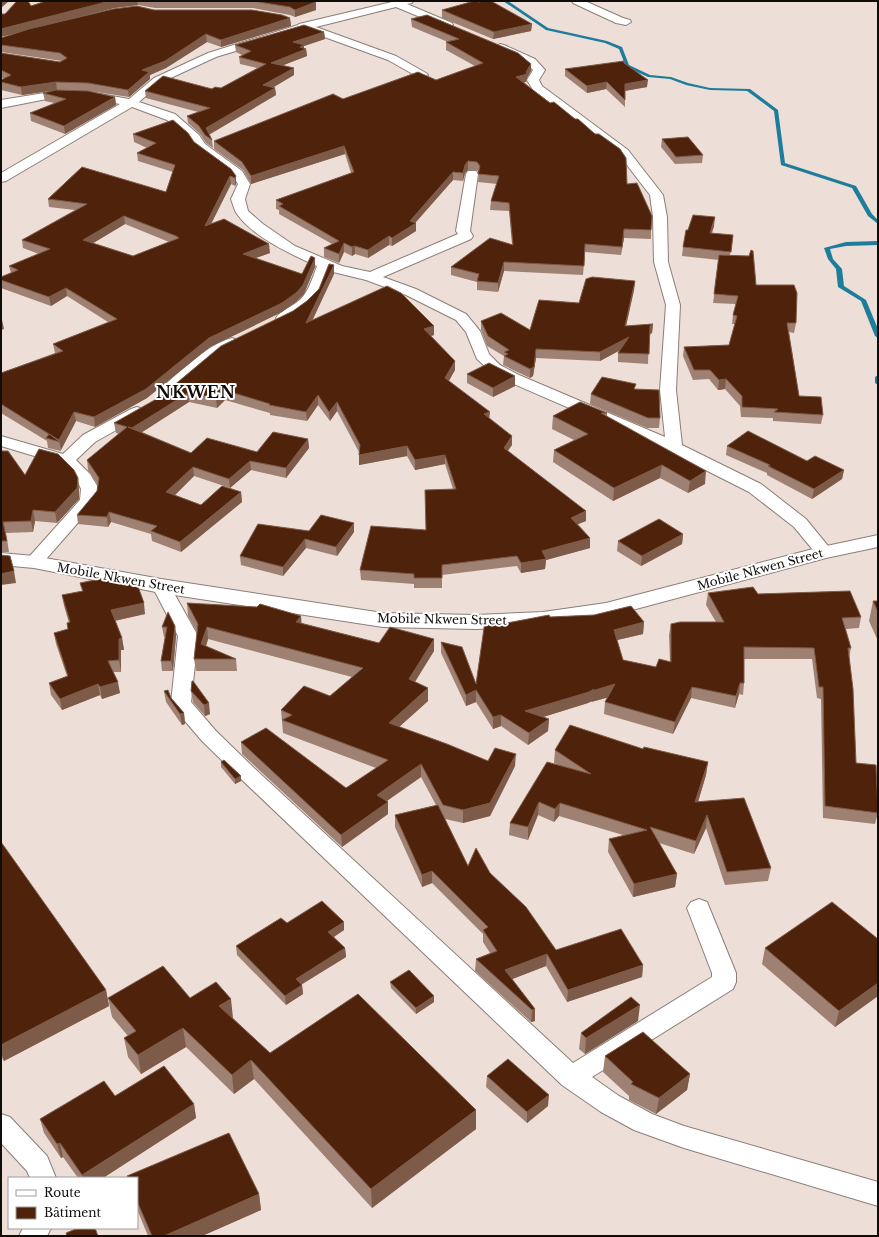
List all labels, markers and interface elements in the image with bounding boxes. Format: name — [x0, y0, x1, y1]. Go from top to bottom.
district label: NKWEN — [156, 382, 236, 402]
street label: Mobile Nkwen Street — [695, 545, 825, 593]
street label: Mobile Nkwen Street — [56, 559, 187, 597]
street label: Mobile Nkwen Street — [377, 610, 507, 628]
legend — [8, 1177, 138, 1229]
text: Route — [44, 1185, 81, 1200]
text: Bâtiment — [44, 1205, 102, 1220]

